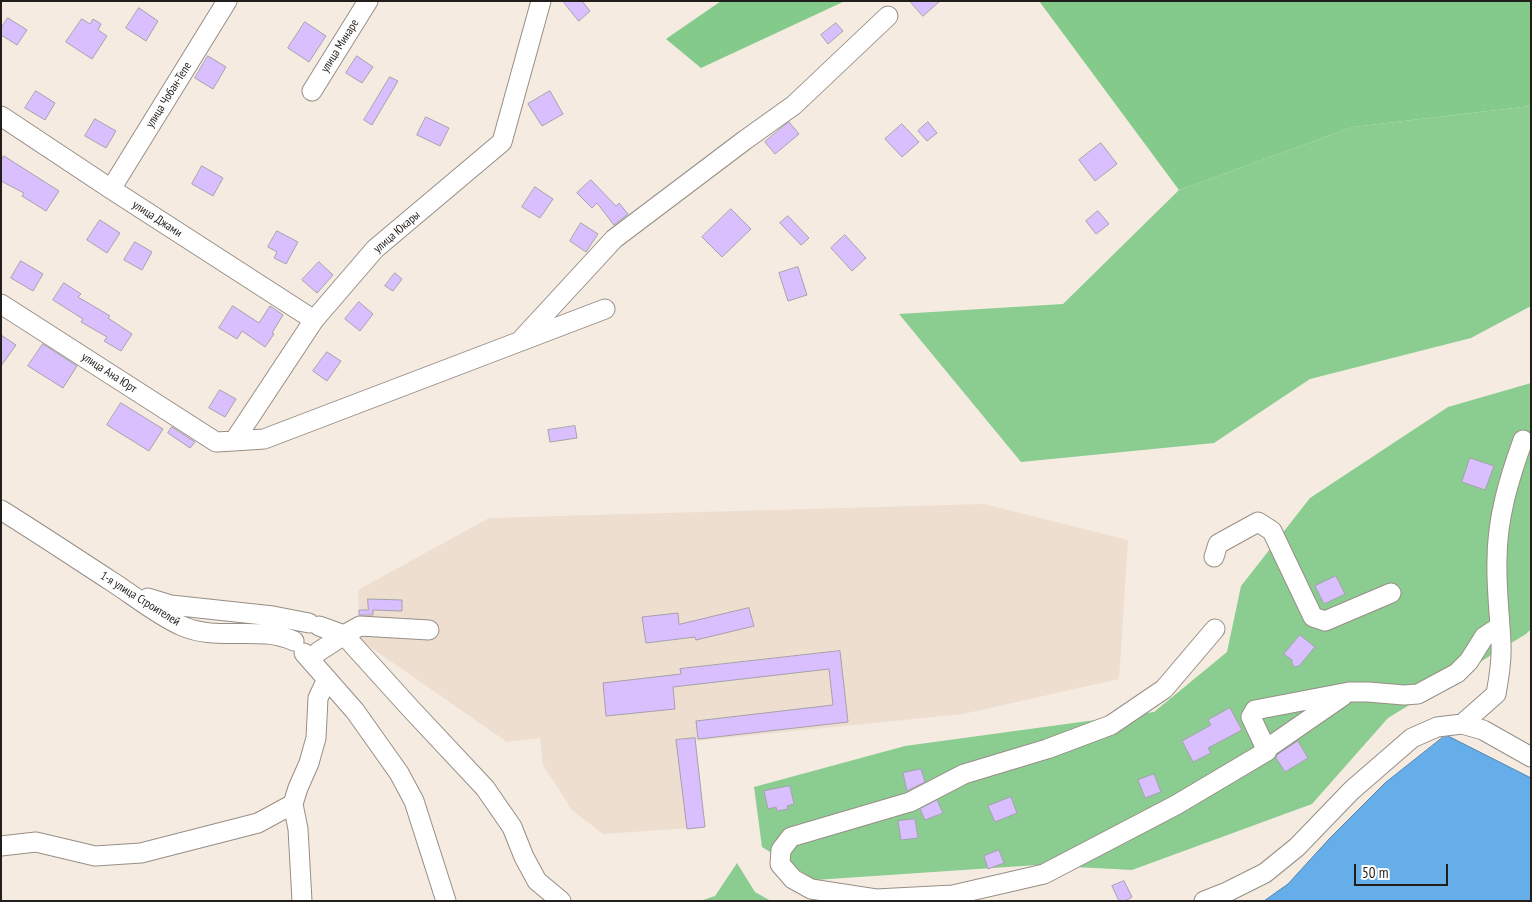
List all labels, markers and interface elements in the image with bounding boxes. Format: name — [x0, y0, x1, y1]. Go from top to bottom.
street label: улица Минаре — [318, 17, 362, 75]
street label: улица Чобан-Тепе — [143, 59, 195, 131]
street label: улица Джами — [129, 198, 185, 240]
street label: улица Юкары — [371, 208, 423, 256]
street label: улица Ана Юрт — [79, 350, 139, 396]
street label: 1-я улица Строителей — [98, 569, 182, 629]
scale bar — [1357, 854, 1451, 886]
text: 50 m — [1362, 863, 1388, 882]

